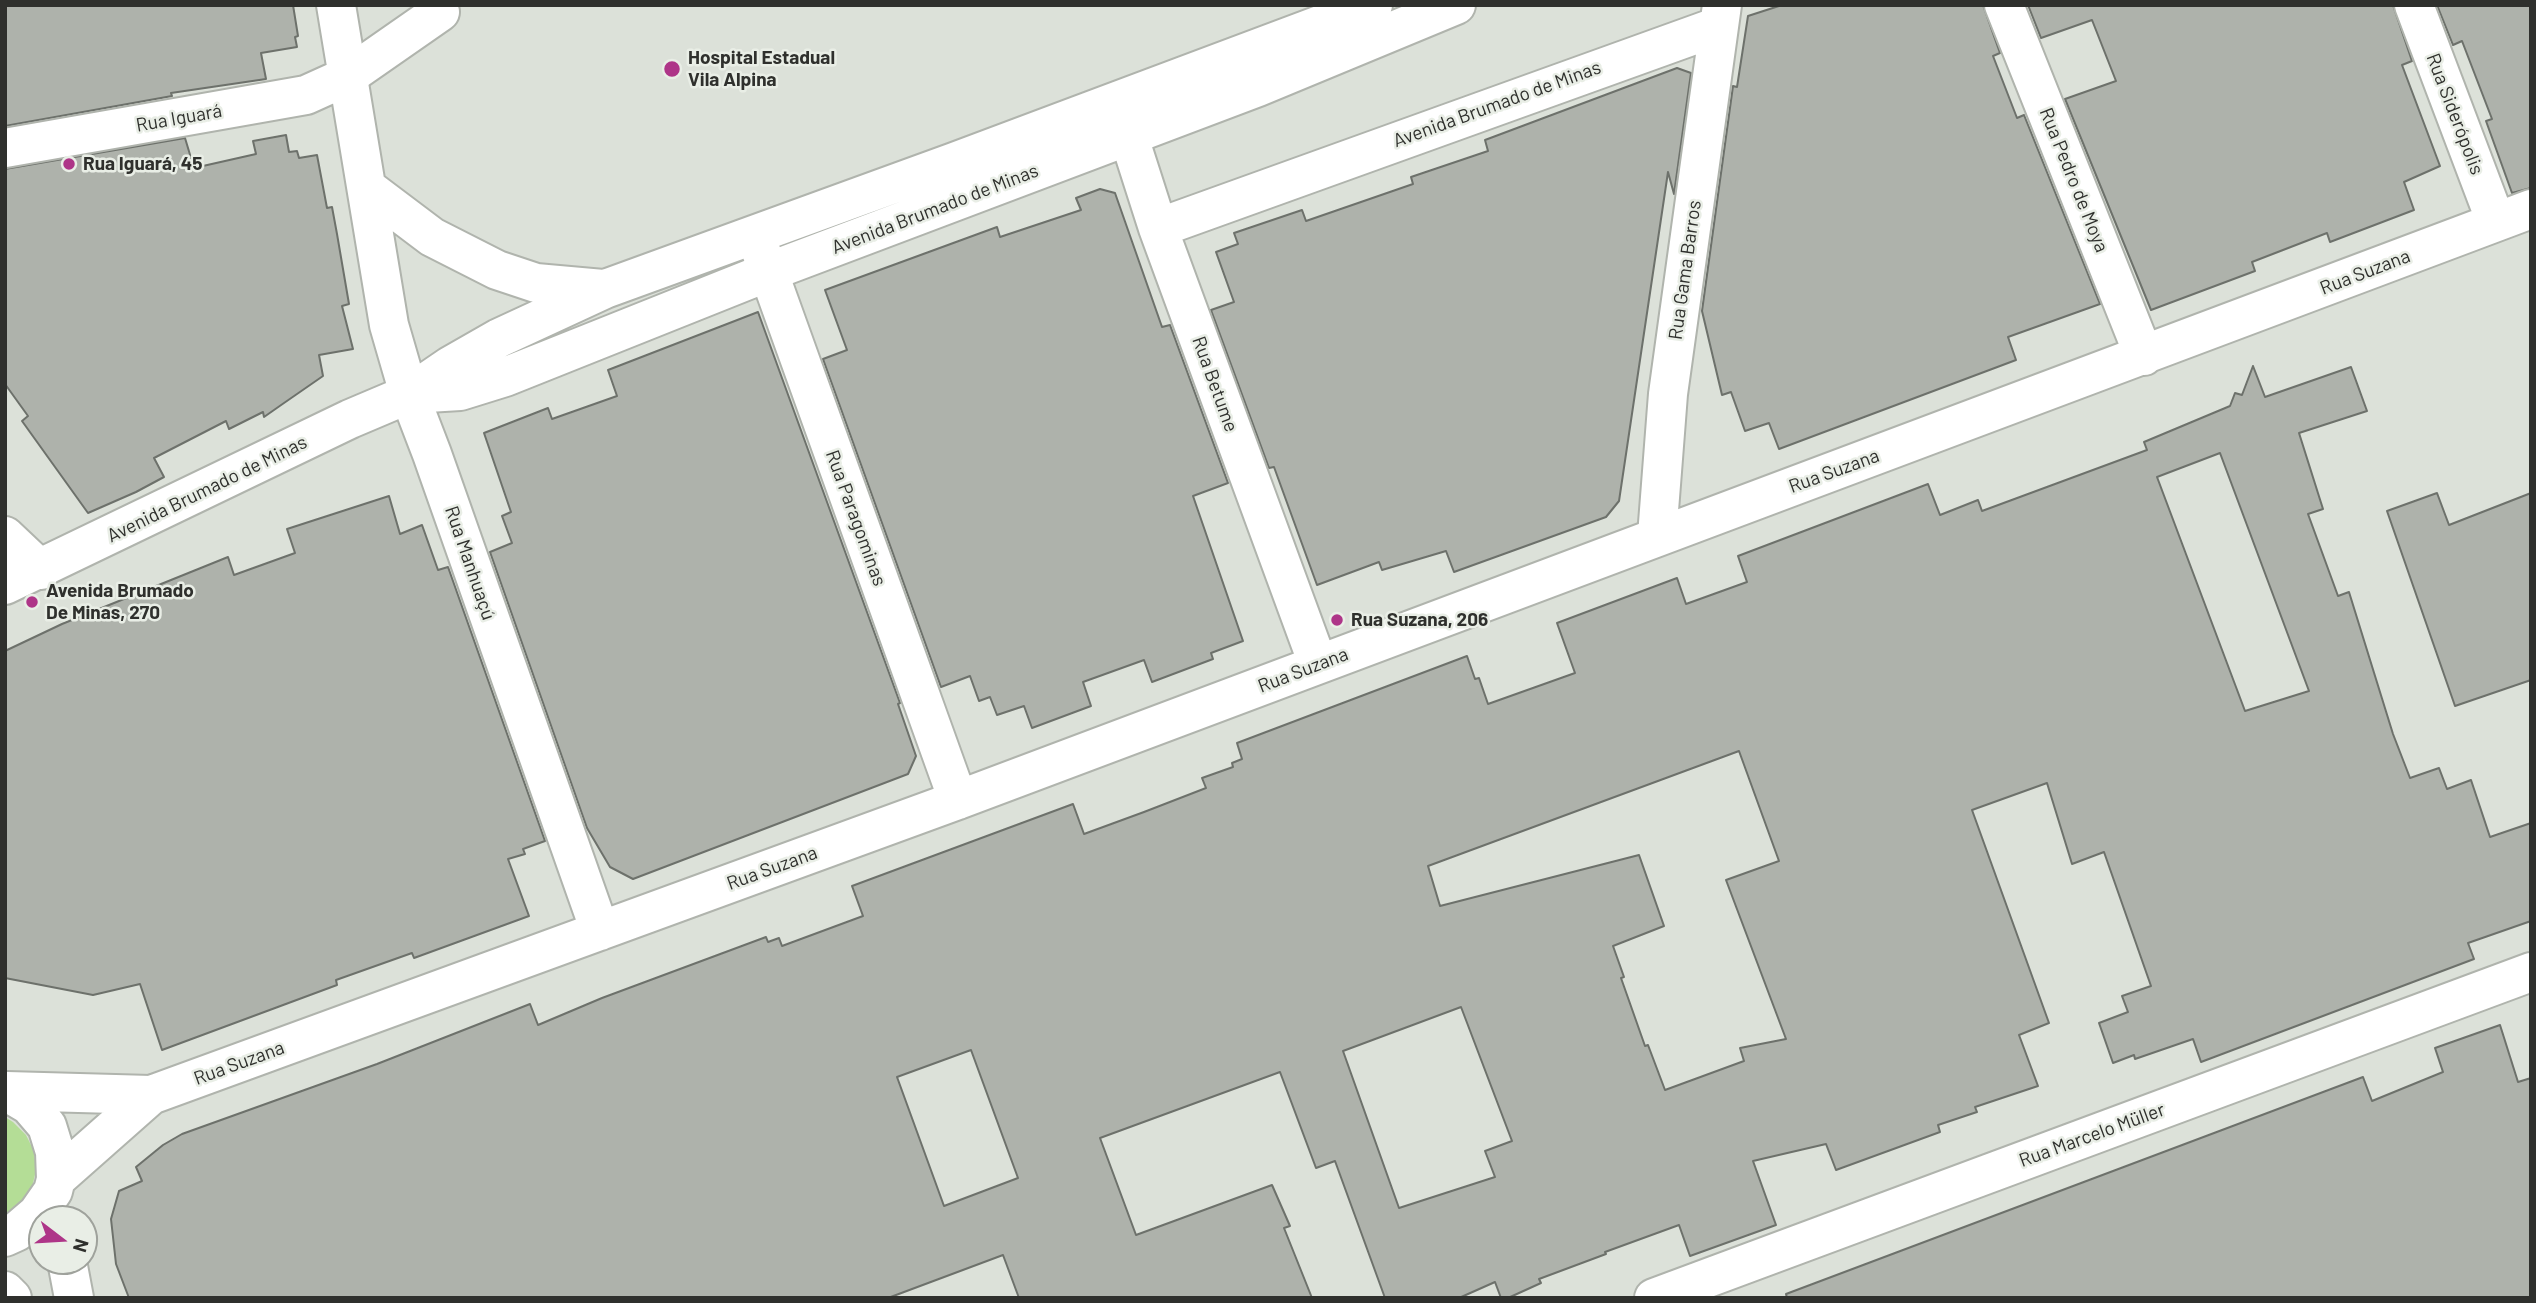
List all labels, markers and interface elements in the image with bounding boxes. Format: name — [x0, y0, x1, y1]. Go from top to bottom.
place label: Hospital Estadual Vila Alpina — [688, 47, 835, 91]
street label: Rua Siderópolis — [2421, 50, 2489, 178]
street label: Avenida Brumado de Minas — [1390, 56, 1604, 152]
marker: Hospital Estadual Vila Alpina — [662, 59, 682, 79]
street label: Rua Iguará — [134, 99, 224, 137]
street label: Rua Pedro de Moya — [2035, 104, 2113, 256]
place label: Rua Iguará, 45 — [83, 153, 202, 175]
marker: Rua Iguará, 45 — [61, 156, 77, 172]
street label: Avenida Brumado de Minas — [828, 159, 1042, 259]
street label: Rua Gama Barros — [1664, 199, 1706, 341]
street label: Rua Suzana — [2317, 244, 2413, 300]
street label: Rua Betume — [1187, 333, 1243, 435]
street label: Avenida Brumado de Minas — [103, 431, 311, 547]
street label: Rua Suzana — [1786, 444, 1882, 498]
street label: Rua Paragominas — [821, 447, 891, 589]
street label: Rua Manhuaçú — [440, 503, 500, 623]
place label: Avenida Brumado De Minas, 270 — [46, 580, 194, 624]
marker: Avenida Brumado De Minas, 270 — [24, 594, 40, 610]
place label: Rua Suzana, 206 — [1351, 609, 1488, 631]
marker: Rua Suzana, 206 — [1329, 612, 1345, 628]
street label: Rua Suzana — [1255, 642, 1351, 698]
street label: Rua Suzana — [724, 841, 820, 895]
street label: Rua Suzana — [191, 1036, 287, 1090]
street label: Rua Marcelo Müller — [2016, 1098, 2168, 1172]
north arrow — [28, 1205, 98, 1275]
text: N — [69, 1236, 94, 1255]

